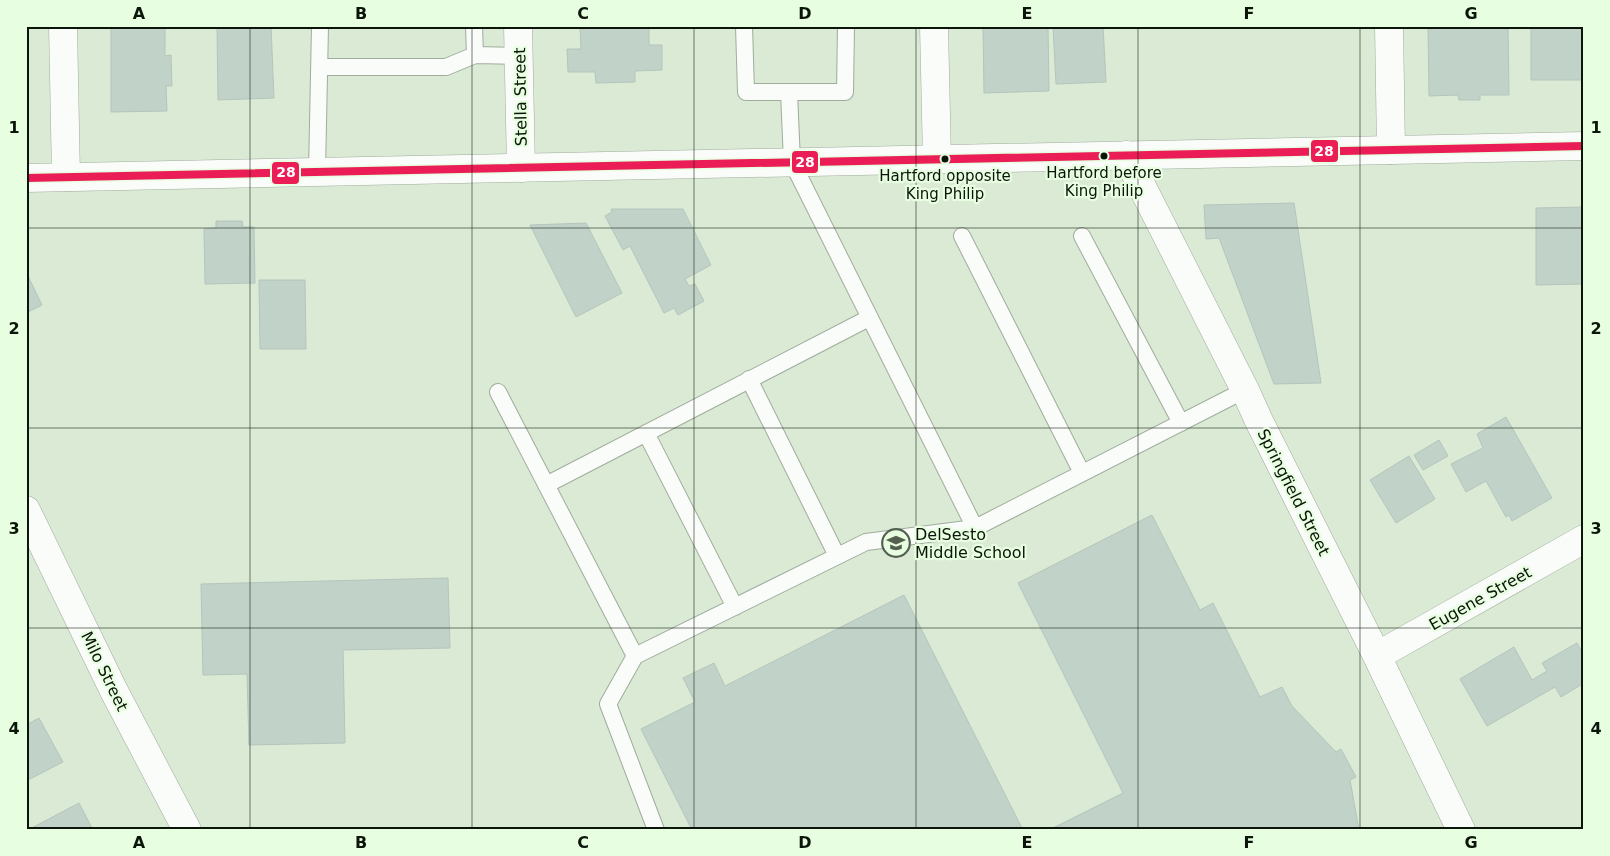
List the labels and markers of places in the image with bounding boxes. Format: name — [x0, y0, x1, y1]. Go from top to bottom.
marker: Hartford before King Philip — [1099, 151, 1109, 161]
marker: Hartford opposite King Philip — [940, 154, 950, 164]
place label: Hartford before King Philip — [1046, 164, 1162, 200]
place label: Hartford opposite King Philip — [879, 167, 1011, 203]
place label: DelSesto Middle School — [915, 525, 1026, 562]
school or university icon: DelSesto Middle School — [881, 528, 911, 558]

